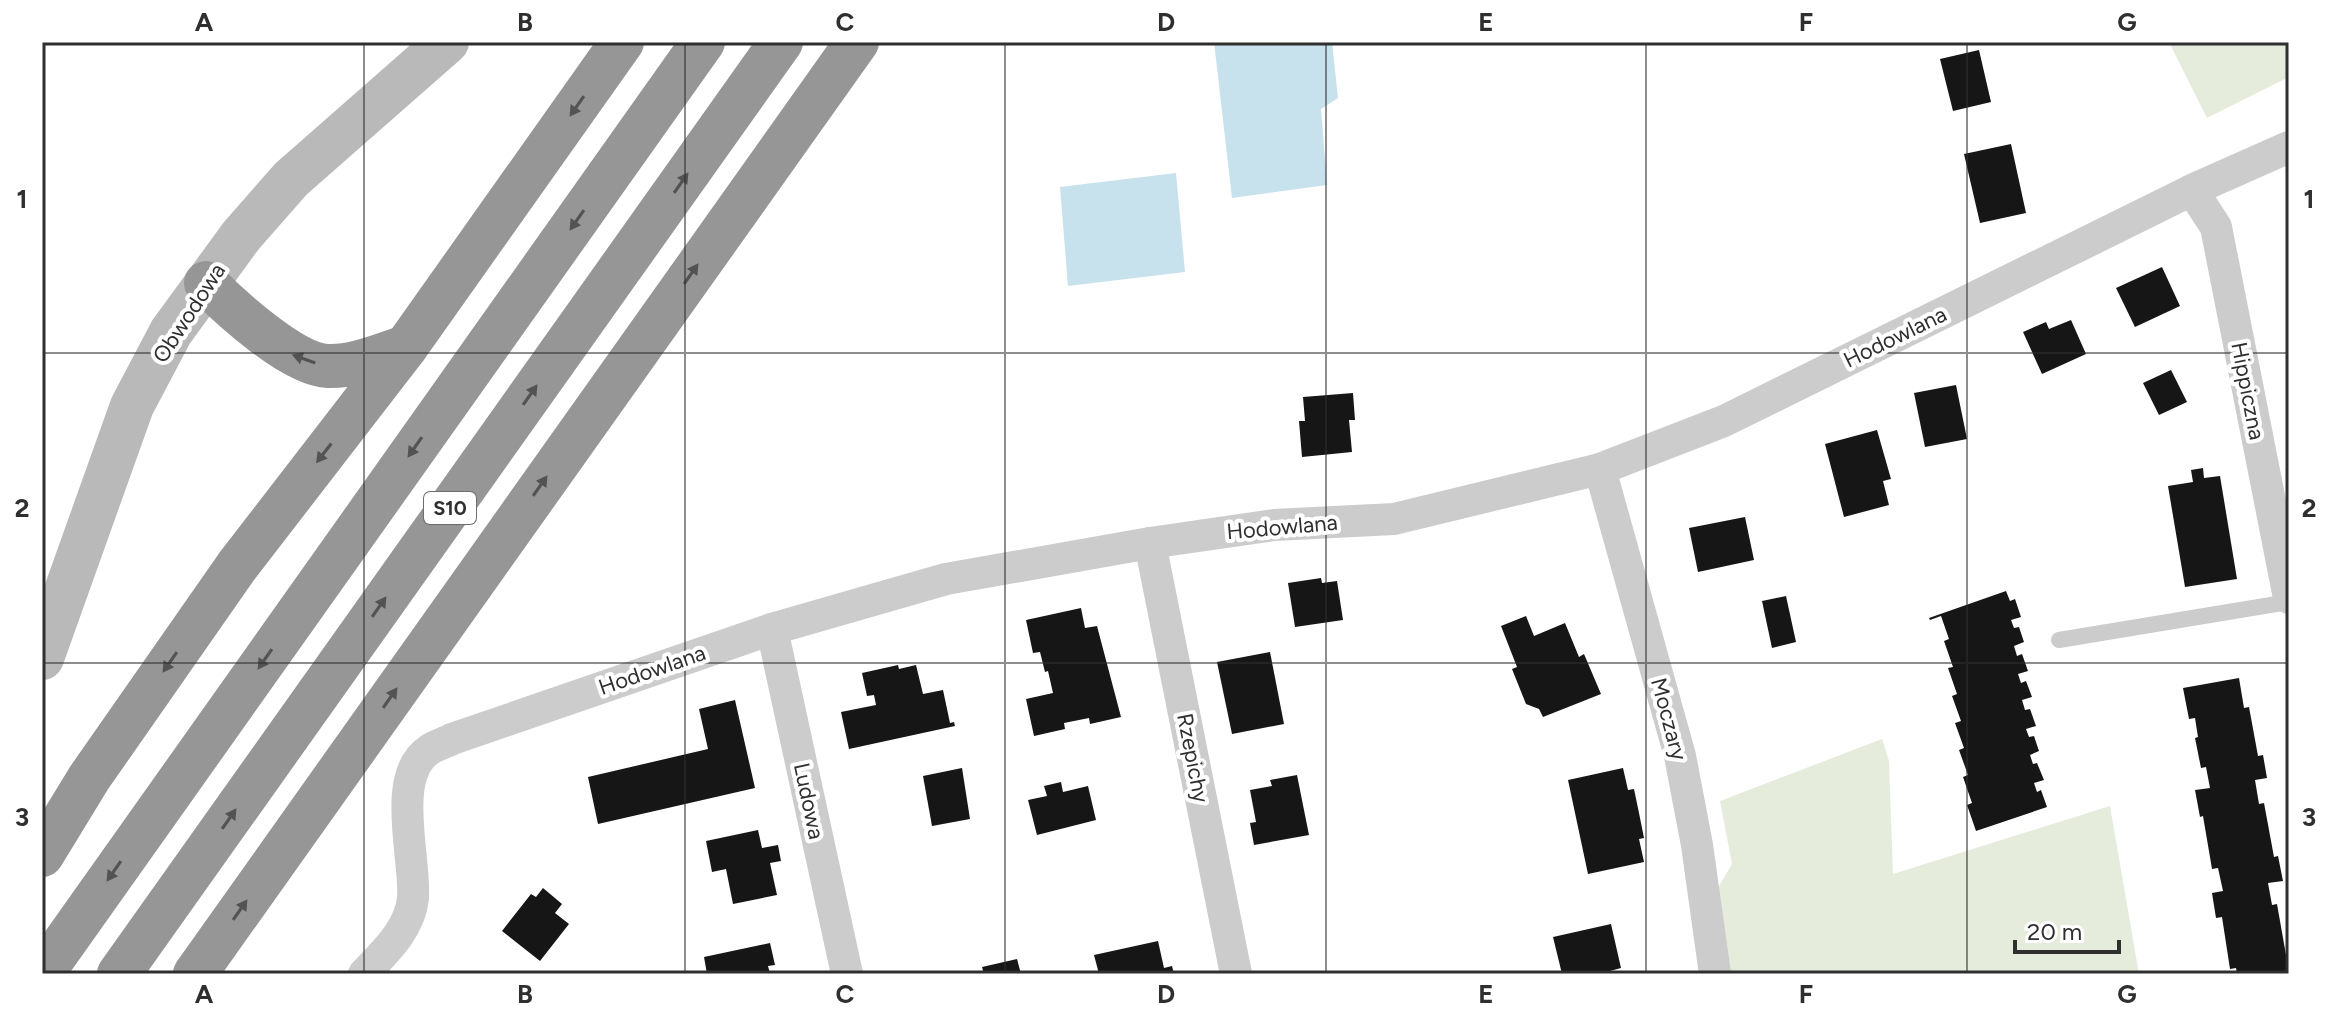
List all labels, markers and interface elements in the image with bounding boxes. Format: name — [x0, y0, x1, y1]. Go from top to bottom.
text: A — [195, 6, 214, 38]
text: B — [517, 6, 533, 38]
text: C — [836, 6, 855, 38]
text: D — [1157, 6, 1175, 38]
text: E — [1478, 6, 1494, 38]
text: F — [1799, 6, 1813, 38]
text: G — [2117, 6, 2137, 38]
one-way arrow — [570, 95, 585, 116]
one-way arrow — [673, 172, 689, 194]
text: 1 — [17, 183, 27, 215]
text: 1 — [2304, 183, 2314, 215]
one-way arrow — [570, 209, 585, 230]
street label: Obwodowa — [147, 258, 231, 368]
one-way arrow — [683, 264, 698, 285]
street label: Hodowlana — [1839, 300, 1951, 374]
street label: Hippiczna — [2225, 340, 2271, 442]
one-way arrow — [292, 352, 316, 365]
one-way arrow — [522, 384, 538, 406]
one-way arrow — [408, 436, 423, 457]
one-way arrow — [316, 443, 333, 463]
one-way arrow — [532, 476, 548, 497]
text: 2 — [14, 492, 30, 524]
road number: S10 — [424, 492, 476, 524]
text: 2 — [2301, 492, 2317, 524]
street label: Hodowlana — [1225, 509, 1339, 545]
one-way arrow — [371, 596, 387, 617]
street label: Hodowlana — [595, 639, 709, 701]
one-way arrow — [258, 648, 273, 669]
one-way arrow — [163, 652, 178, 673]
street label: Moczary — [1645, 675, 1693, 764]
one-way arrow — [382, 688, 397, 709]
street label: Rzepichy — [1171, 711, 1215, 805]
street label: Ludowa — [788, 760, 830, 842]
text: 3 — [15, 801, 29, 833]
text: 3 — [2302, 801, 2316, 833]
one-way arrow — [221, 808, 236, 829]
one-way arrow — [107, 860, 122, 881]
one-way arrow — [232, 900, 247, 921]
scale bar — [2015, 904, 2119, 954]
text: 20 m — [2027, 917, 2082, 946]
text: A — [195, 978, 214, 1010]
text: B — [517, 978, 533, 1010]
text: C — [836, 978, 855, 1010]
text: D — [1157, 978, 1175, 1010]
text: E — [1478, 978, 1494, 1010]
text: F — [1799, 978, 1813, 1010]
text: G — [2117, 978, 2137, 1010]

